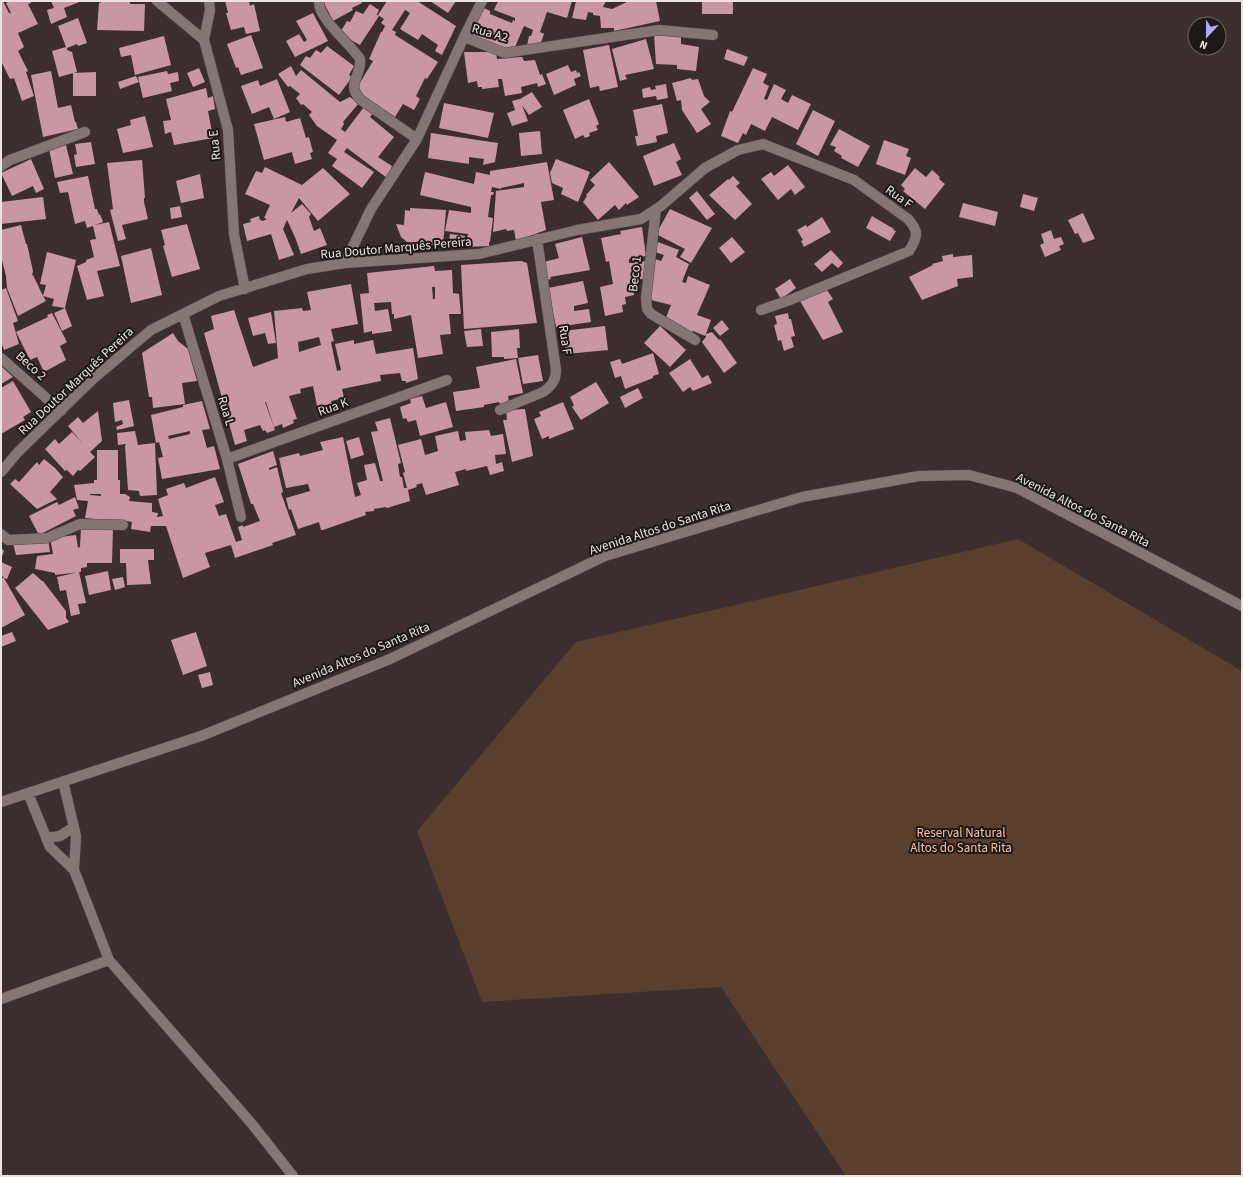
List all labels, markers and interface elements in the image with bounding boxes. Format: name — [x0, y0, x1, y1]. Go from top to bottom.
north arrow — [1187, 16, 1227, 56]
street label: Rua A2 — [470, 19, 510, 47]
text: N — [1197, 36, 1210, 53]
street label: Rua E — [204, 129, 226, 161]
street label: Rua F — [882, 181, 917, 213]
street label: Rua Doutor Marquês Pereira — [320, 232, 472, 264]
street label: Beco 1 — [624, 255, 646, 293]
street label: Rua Doutor Marquês Pereira — [14, 323, 138, 439]
street label: Rua F — [554, 324, 576, 357]
street label: Beco 2 — [12, 347, 50, 385]
street label: Rua K — [315, 393, 351, 421]
street label: Rua L — [213, 394, 239, 428]
street label: Avenida Altos do Santa Rita — [1013, 468, 1153, 552]
street label: Avenida Altos do Santa Rita — [587, 497, 733, 559]
street label: Avenida Altos do Santa Rita — [289, 618, 433, 692]
park label: Reserval Natural Altos do Santa Rita — [910, 824, 1012, 857]

